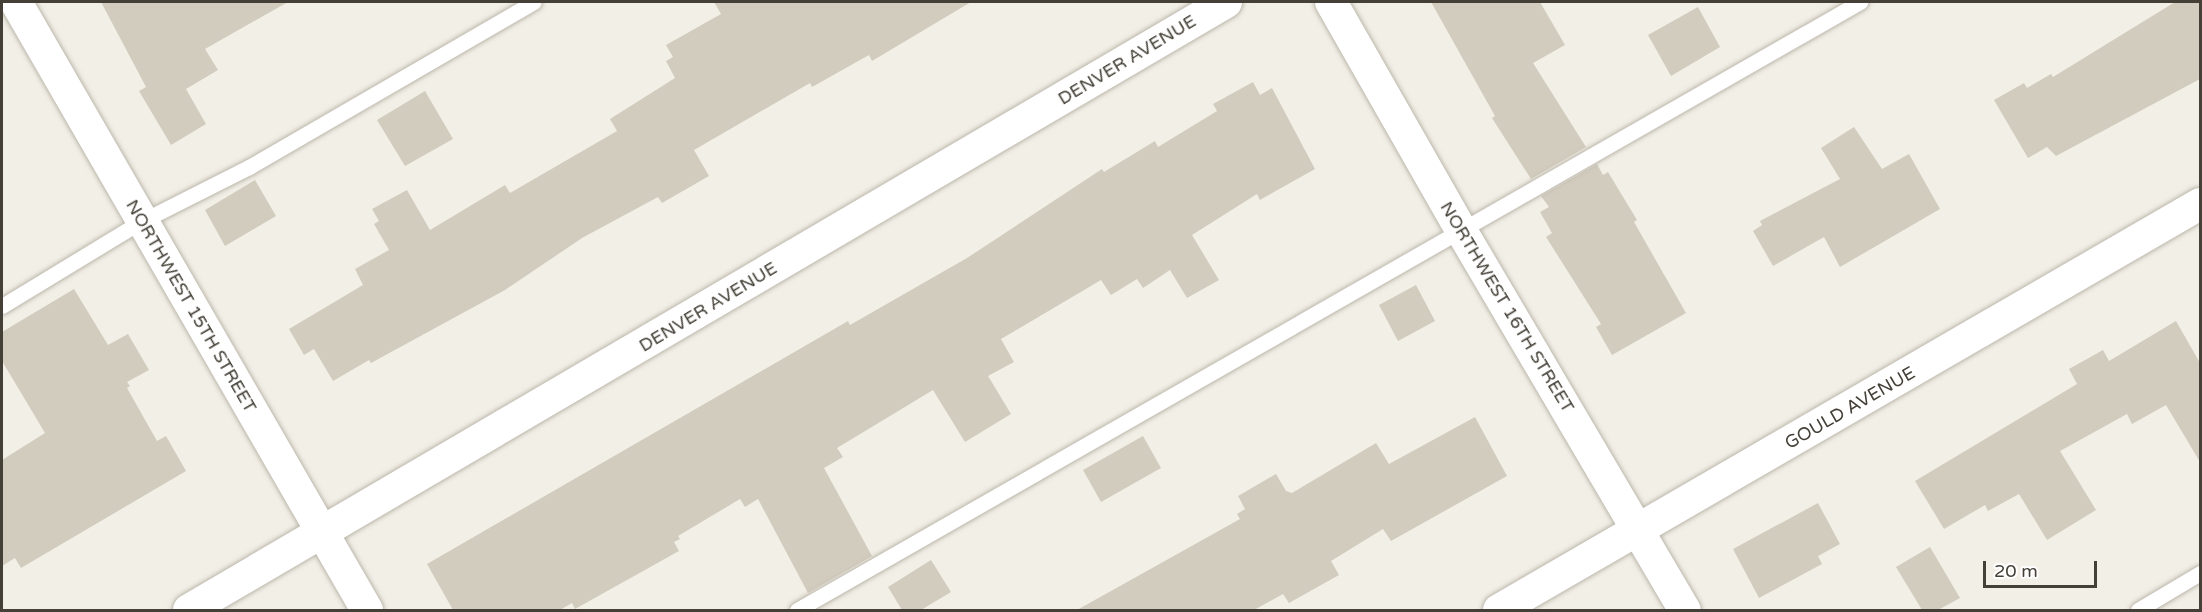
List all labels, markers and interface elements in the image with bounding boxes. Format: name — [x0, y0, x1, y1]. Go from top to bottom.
street label: DENVER AVENUE — [1054, 10, 1200, 110]
street label: NORTHWEST 15TH STREET — [121, 196, 261, 416]
street label: NORTHWEST 16TH STREET — [1435, 198, 1579, 416]
street label: DENVER AVENUE — [635, 257, 781, 357]
street label: GOULD AVENUE — [1781, 362, 1919, 454]
scale bar — [1986, 549, 2100, 587]
text: 20 m — [1994, 560, 2038, 582]

